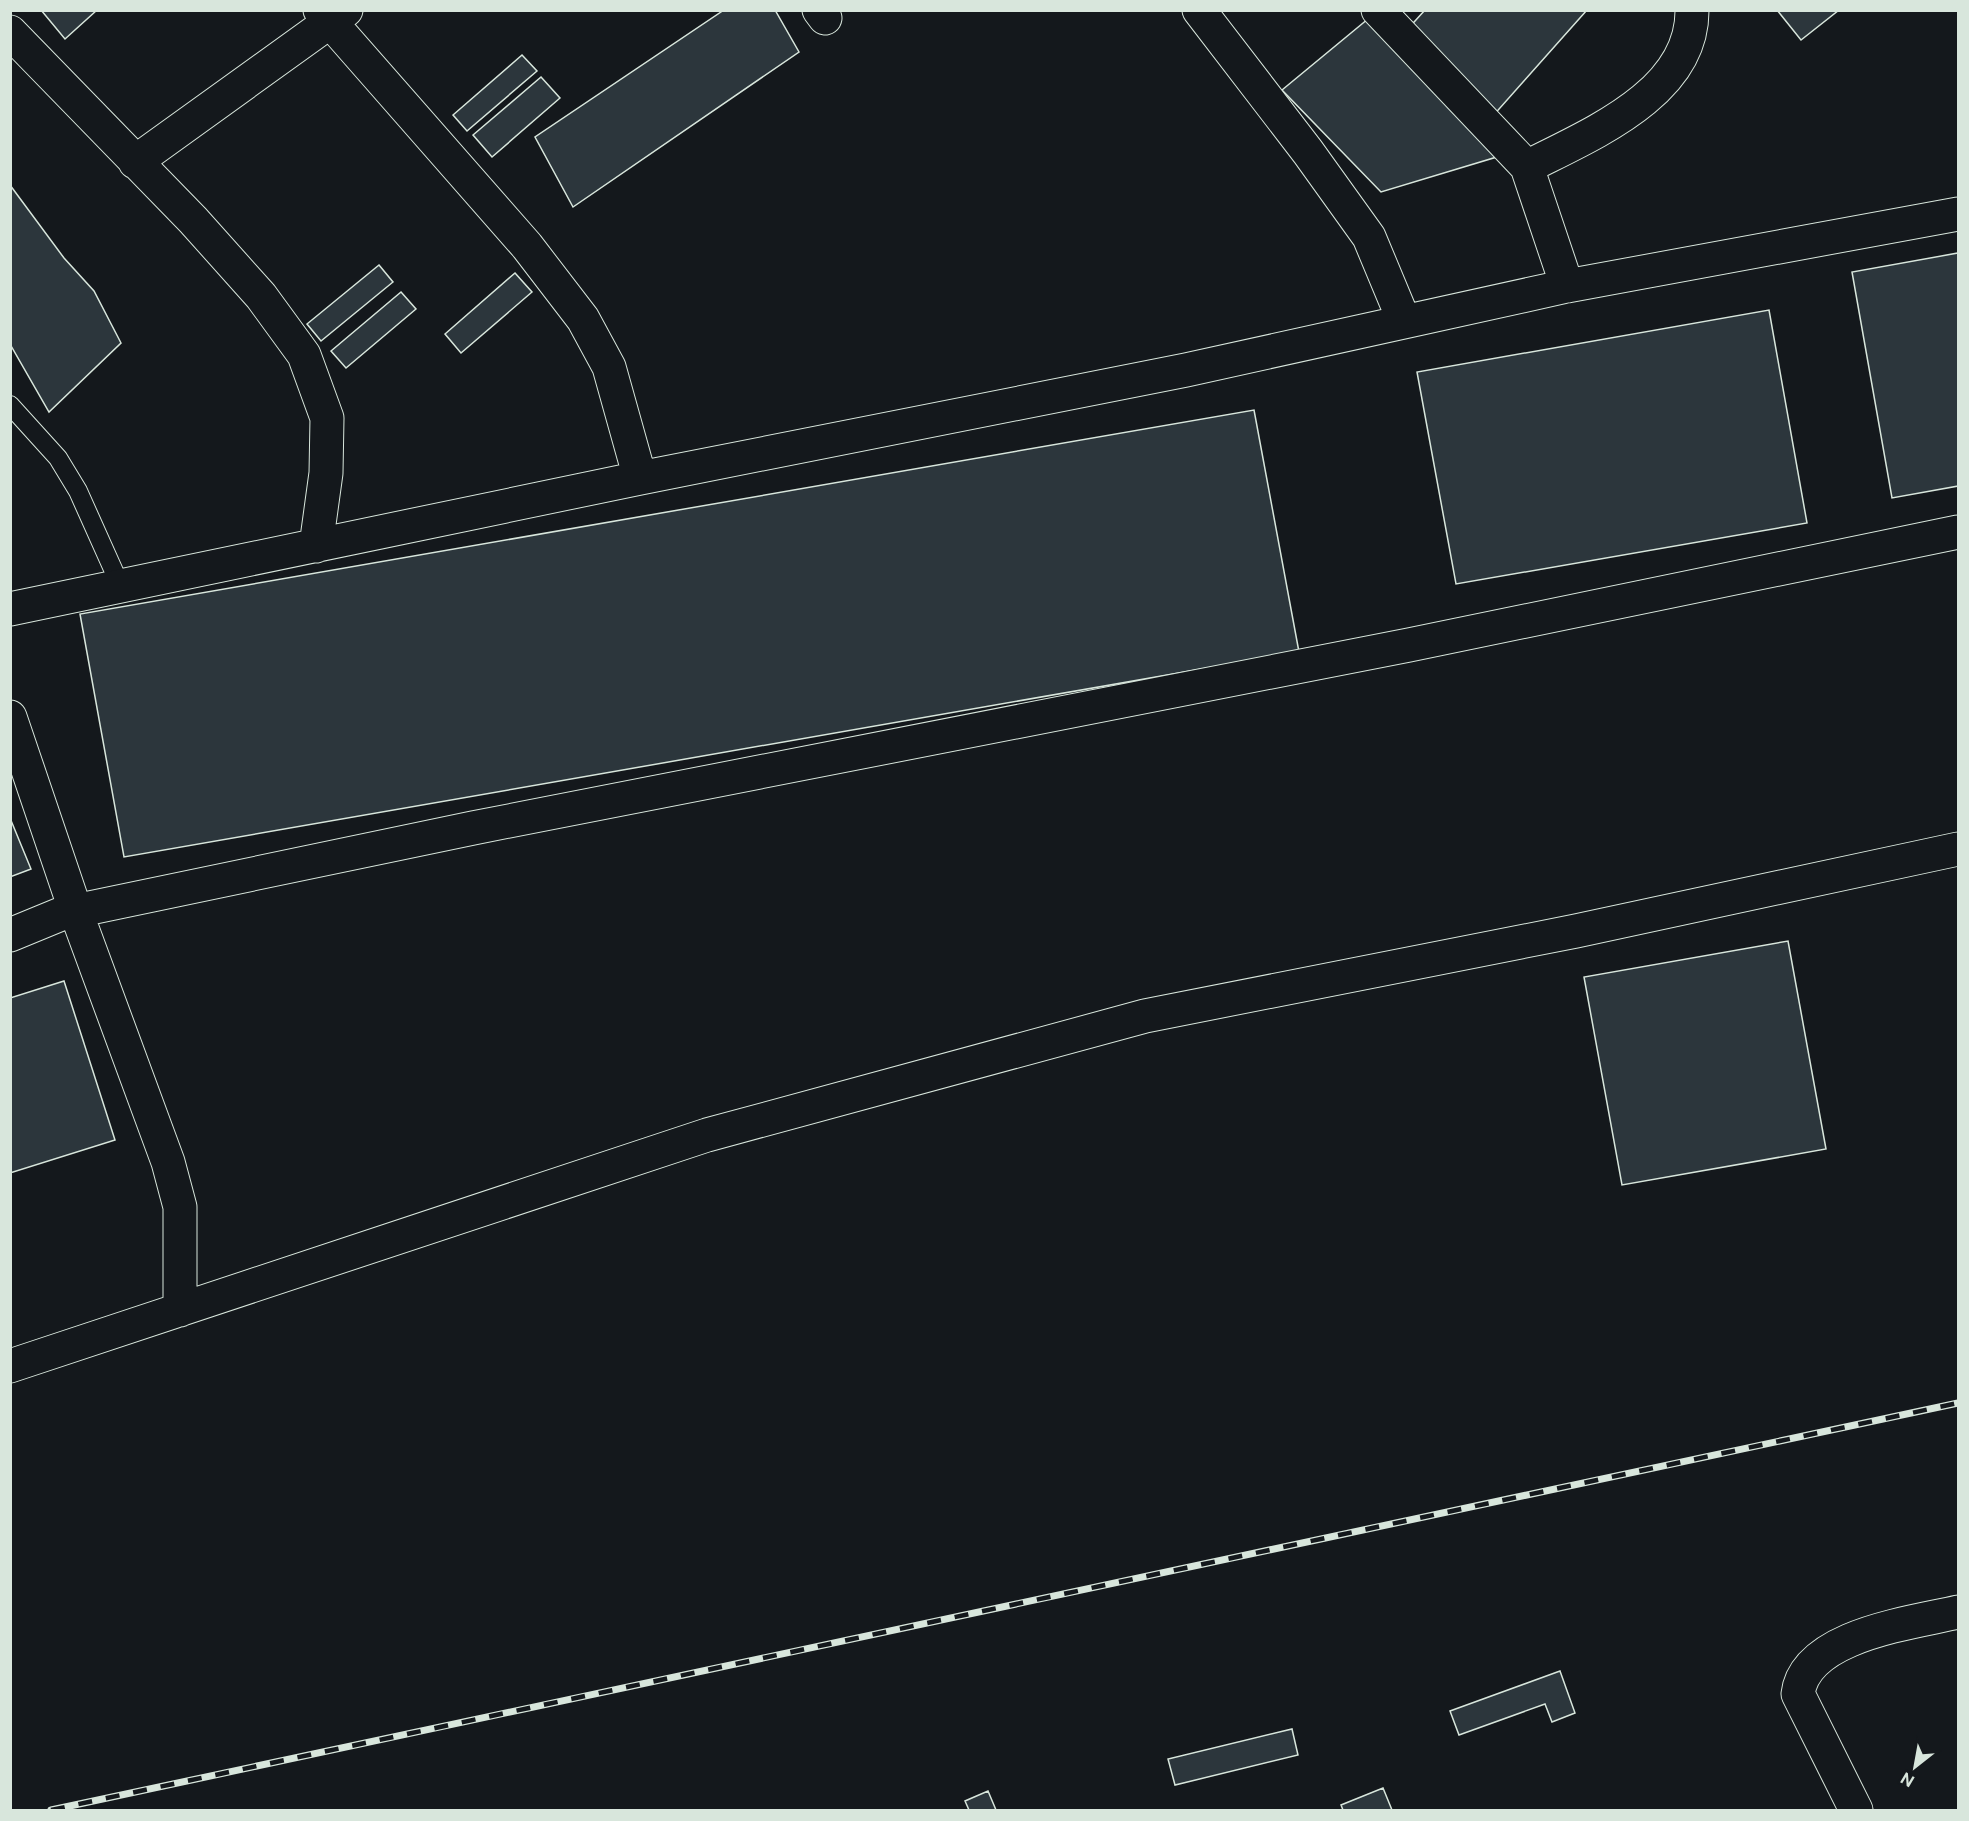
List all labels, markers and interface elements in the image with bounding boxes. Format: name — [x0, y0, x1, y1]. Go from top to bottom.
north arrow — [1885, 1737, 1945, 1797]
text: N — [1897, 1768, 1918, 1791]

